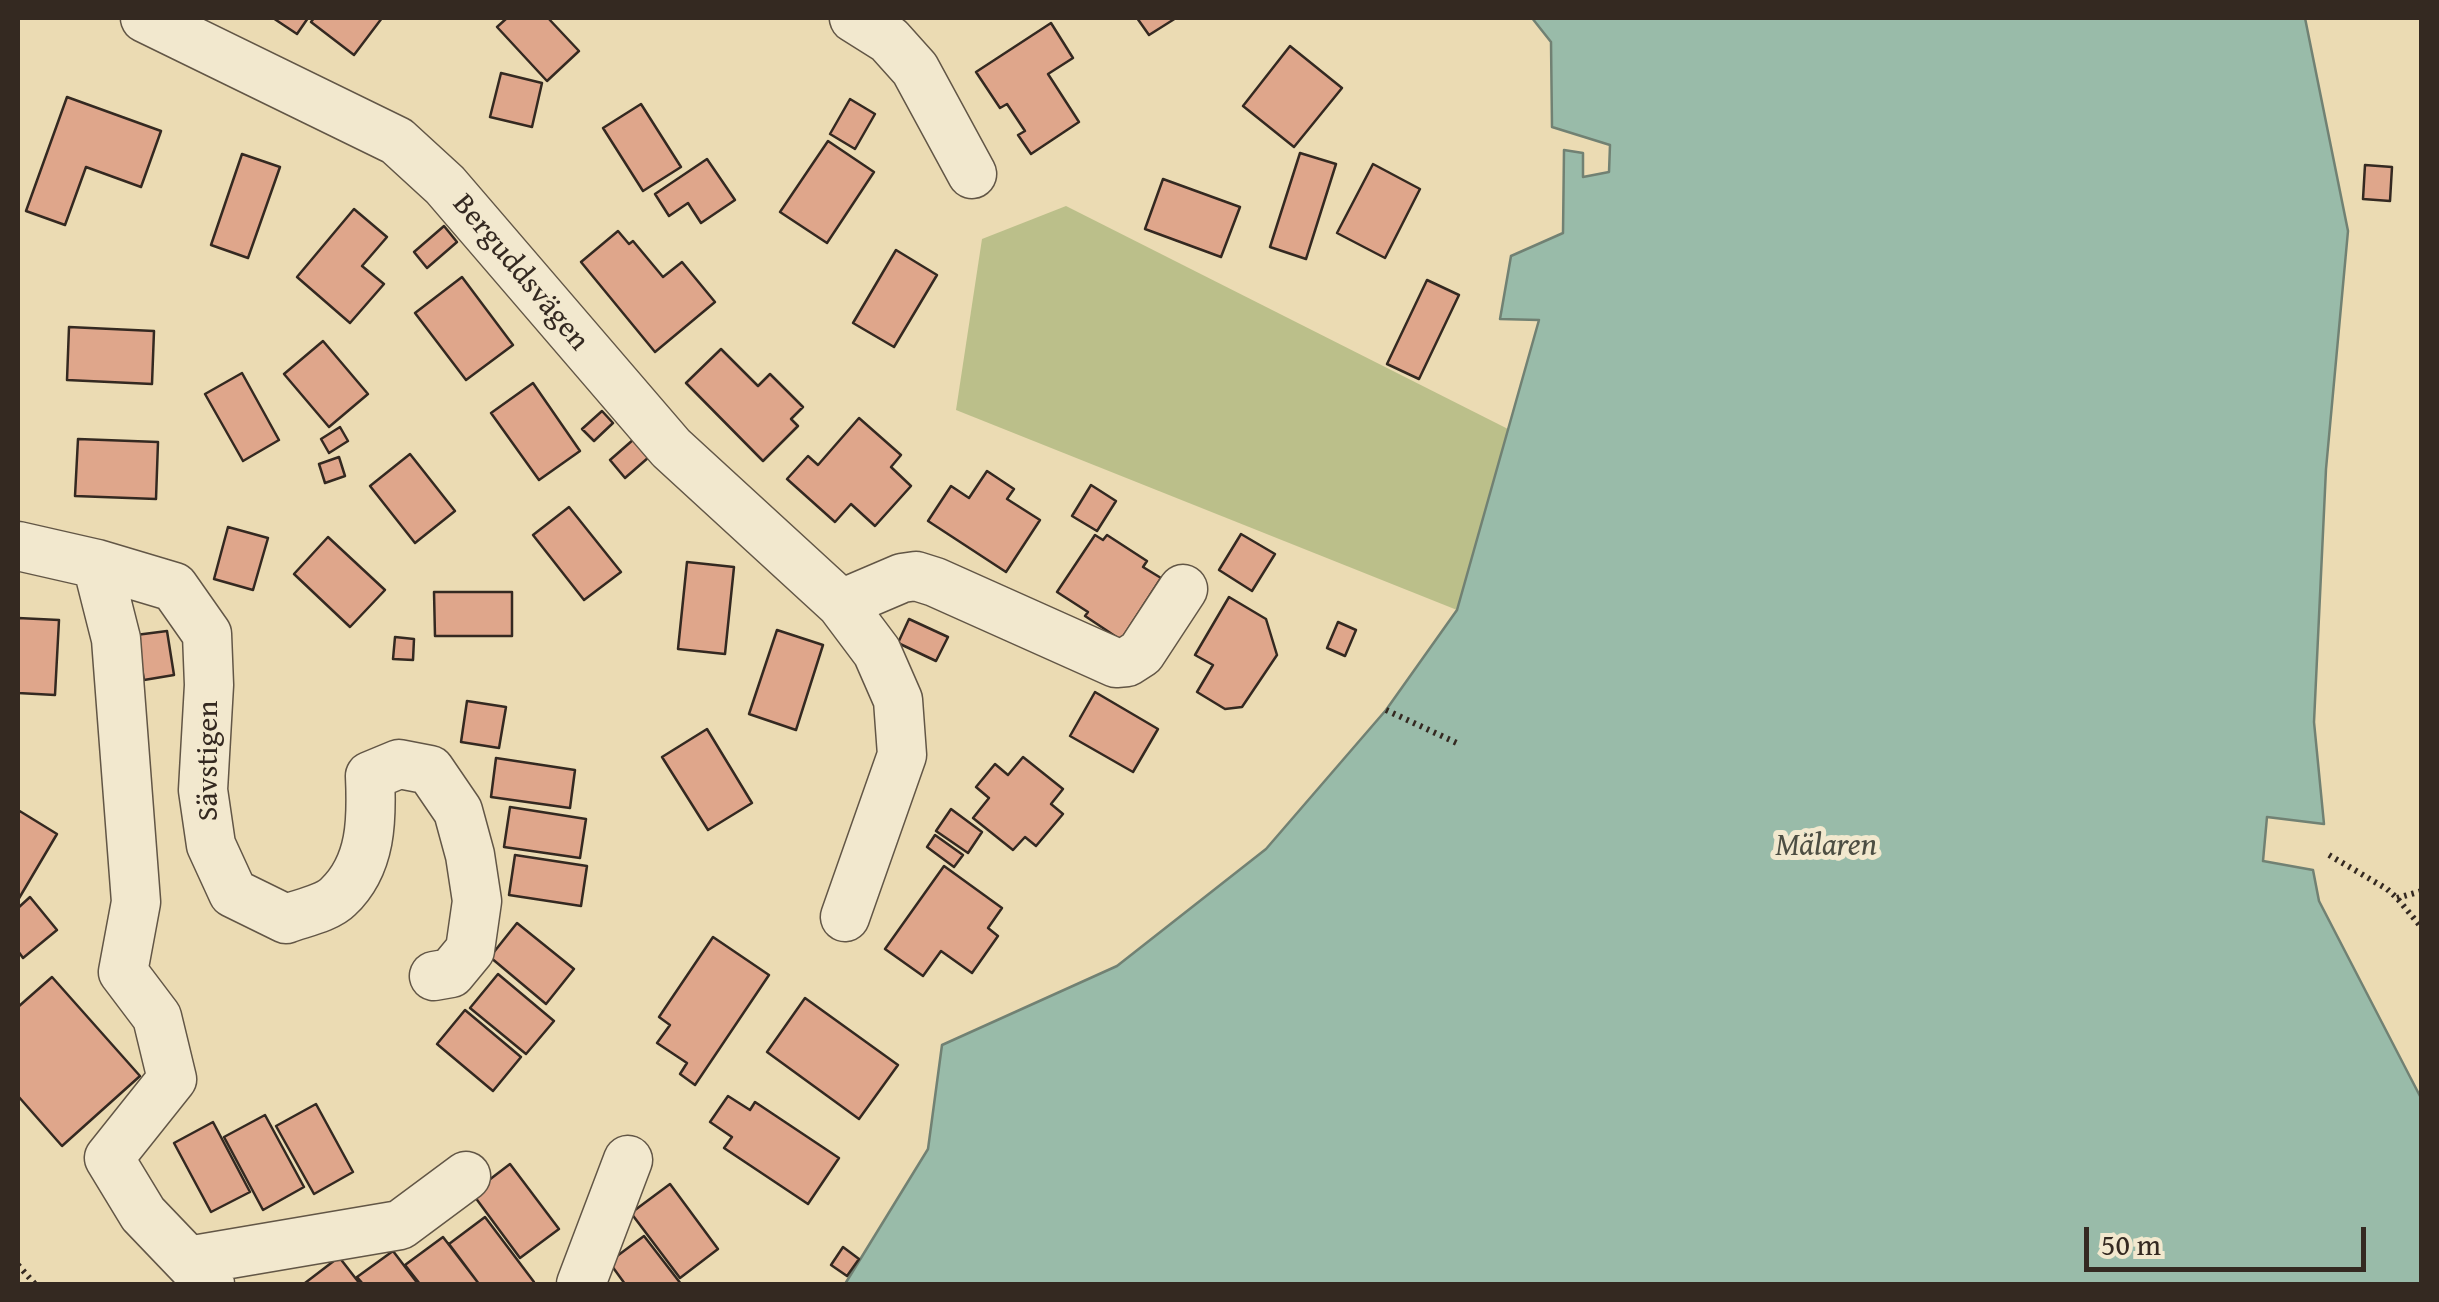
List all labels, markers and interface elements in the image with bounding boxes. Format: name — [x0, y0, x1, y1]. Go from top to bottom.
street label: Berguddsvägen — [444, 187, 596, 359]
street label: Sävstigen — [191, 701, 227, 821]
water label: Mälaren — [1775, 828, 1877, 866]
scale bar — [2089, 1207, 2372, 1269]
text: 50 m — [2101, 1222, 2161, 1266]

